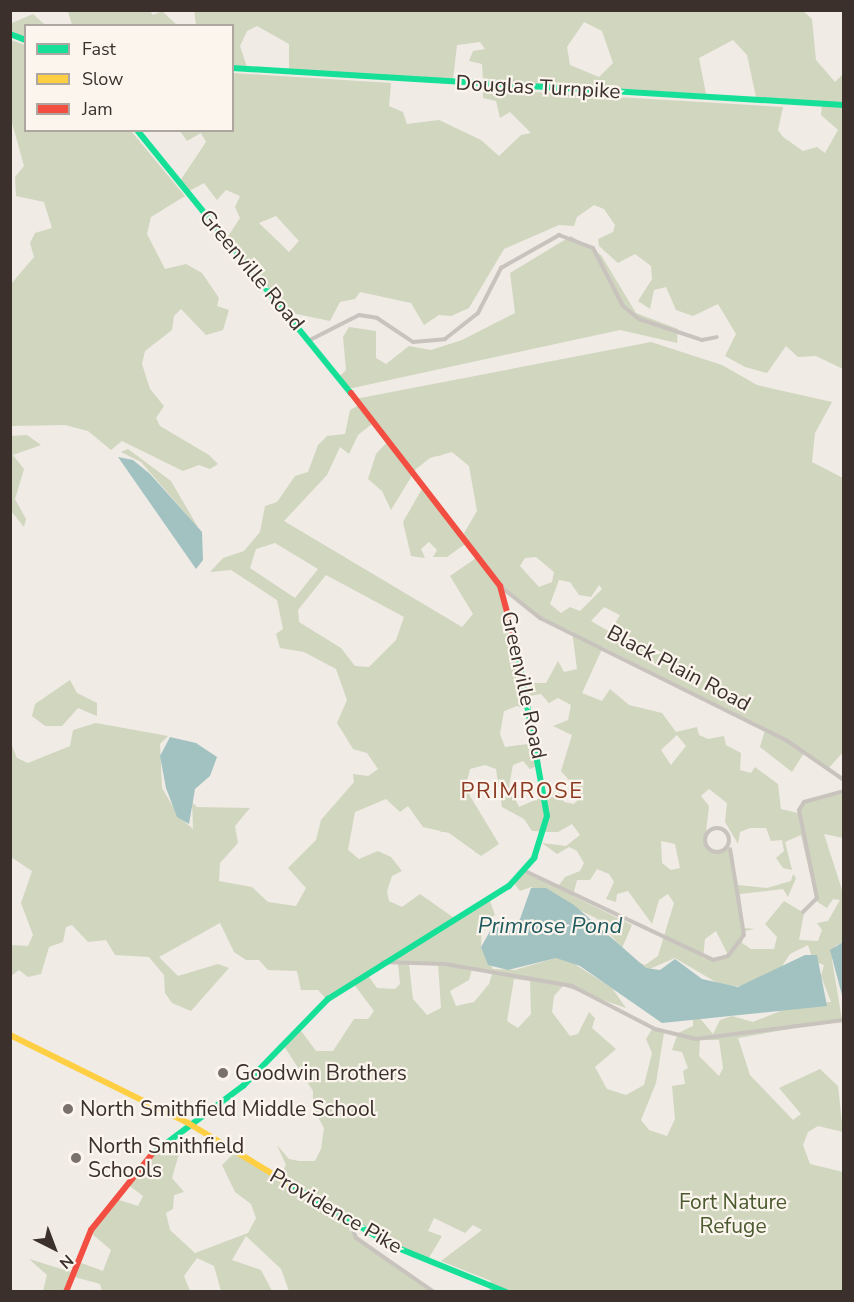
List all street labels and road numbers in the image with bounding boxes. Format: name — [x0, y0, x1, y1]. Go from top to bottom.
street label: Douglas Turnpike — [455, 70, 621, 104]
street label: Greenville Road — [194, 204, 310, 336]
street label: Greenville Road — [496, 609, 552, 761]
street label: Black Plain Road — [603, 620, 755, 716]
street label: Providence Pike — [265, 1163, 407, 1259]

